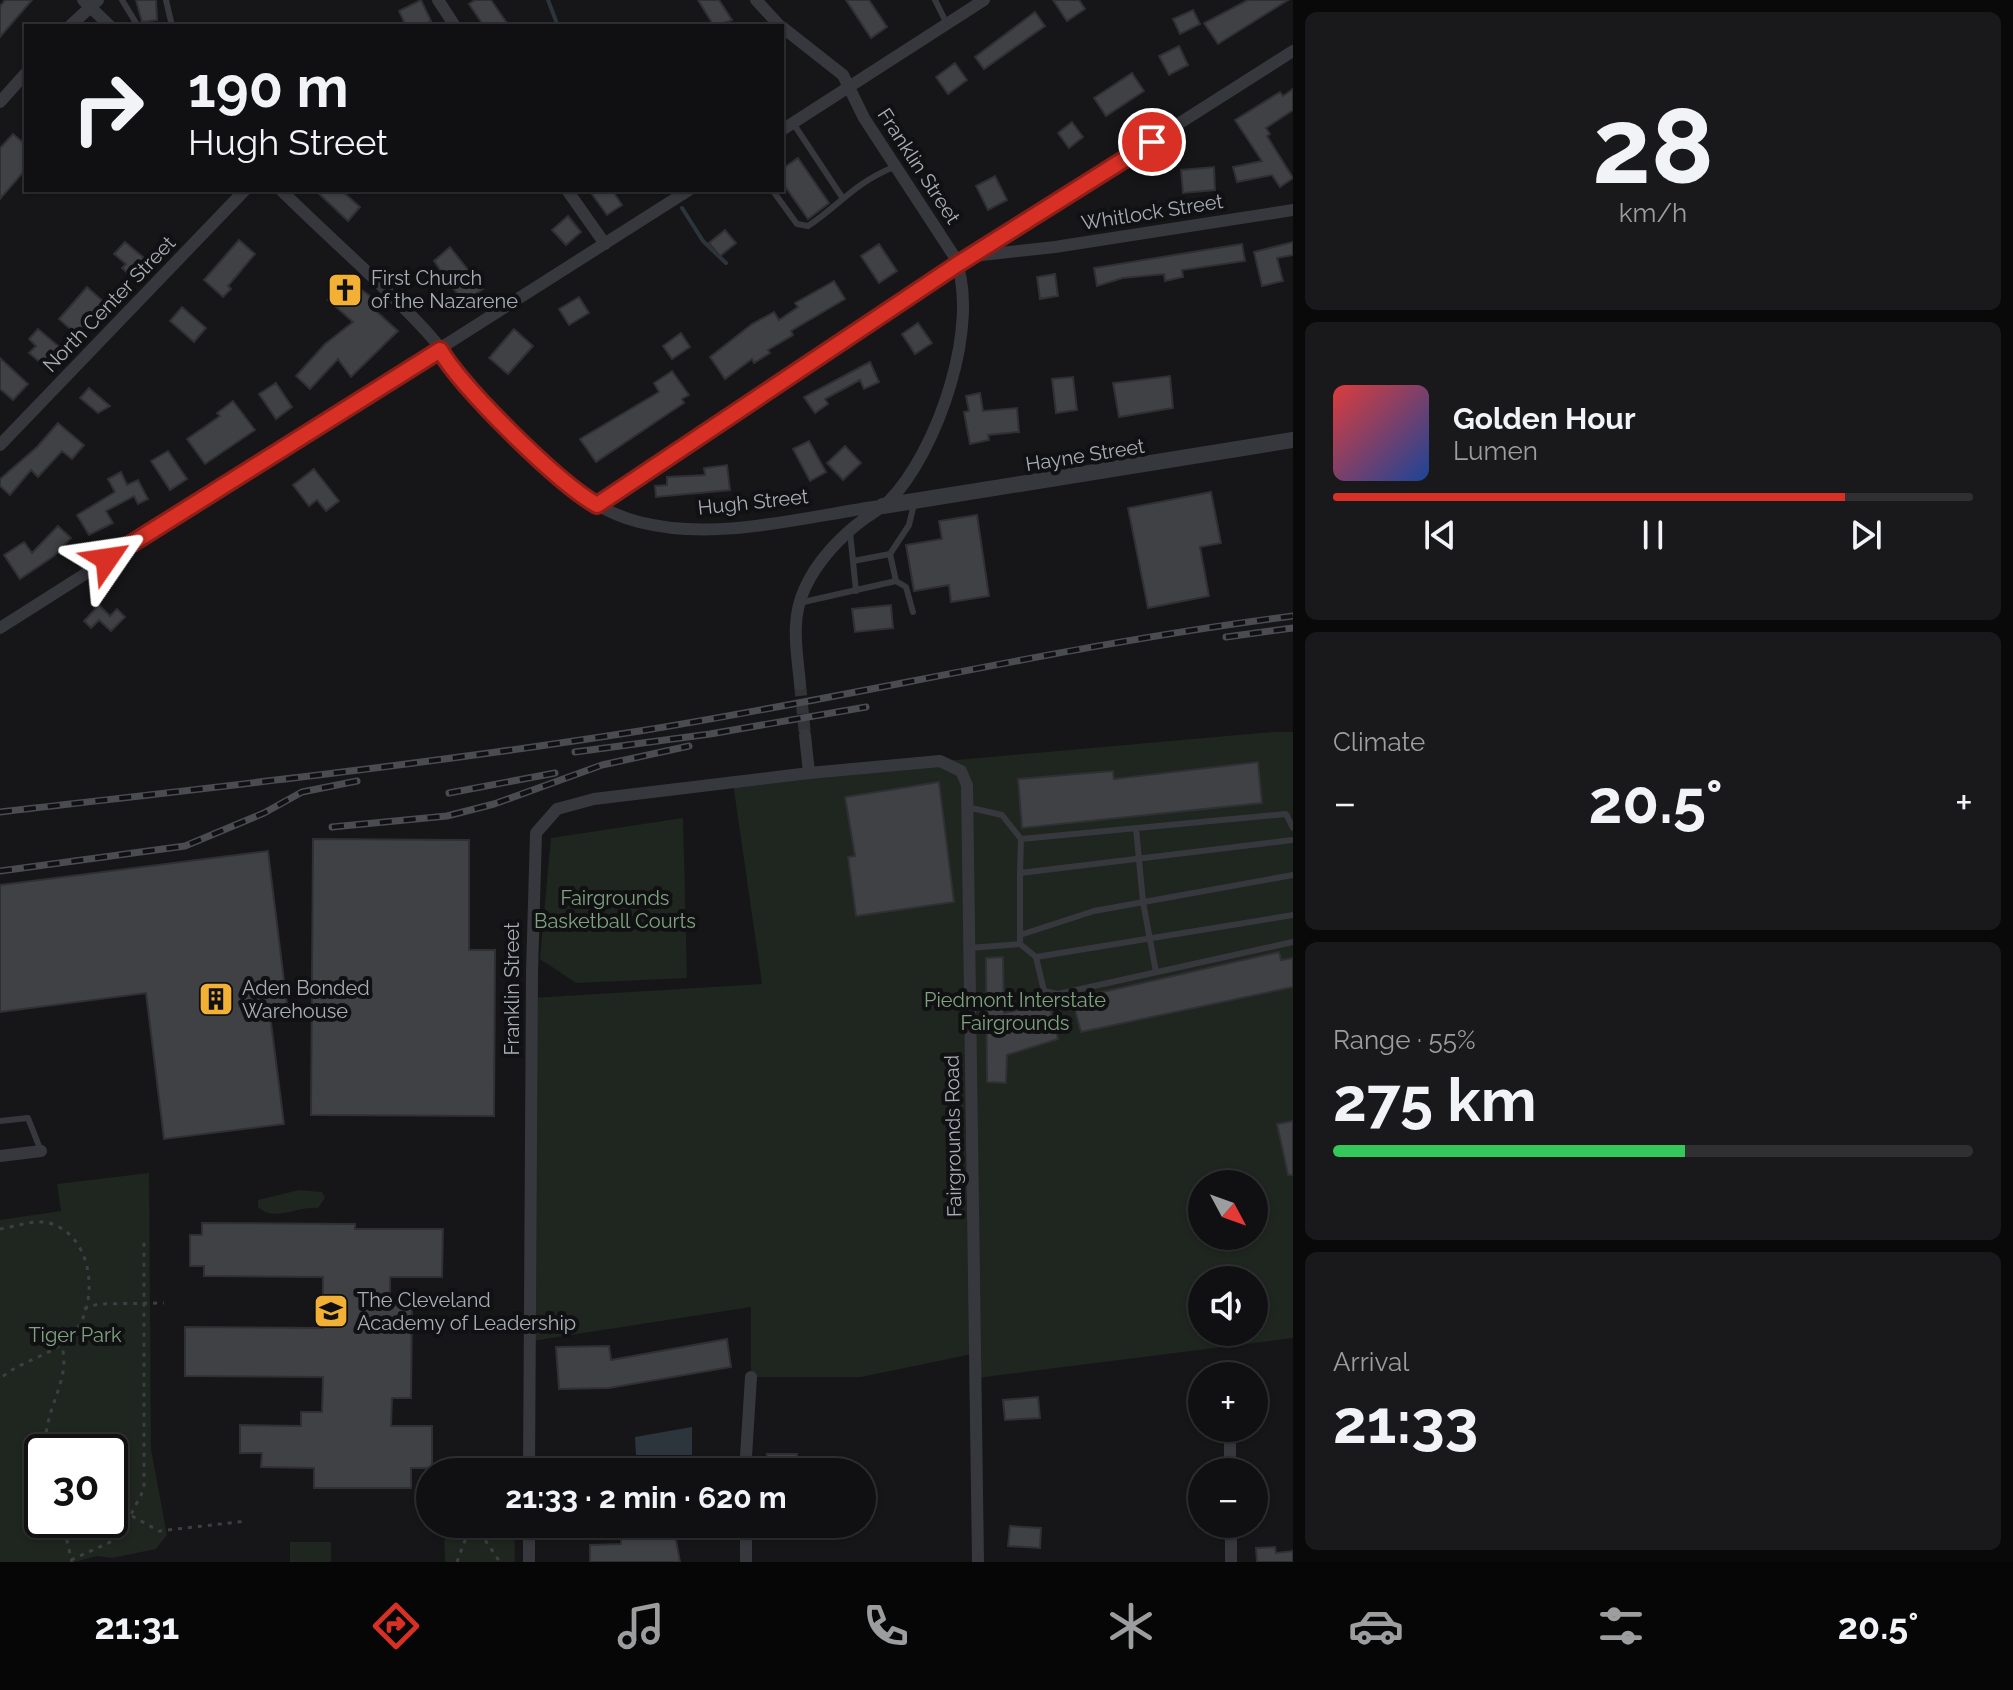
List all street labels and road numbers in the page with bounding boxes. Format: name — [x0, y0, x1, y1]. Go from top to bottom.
street label: Franklin Street — [873, 104, 965, 229]
street label: Whitlock Street — [1079, 189, 1225, 235]
street label: North Center Street — [38, 231, 180, 377]
street label: Hayne Street — [1024, 434, 1146, 476]
street label: Hugh Street — [696, 484, 810, 520]
street label: Franklin Street — [500, 922, 524, 1056]
street label: Fairgrounds Road — [940, 1055, 966, 1217]

